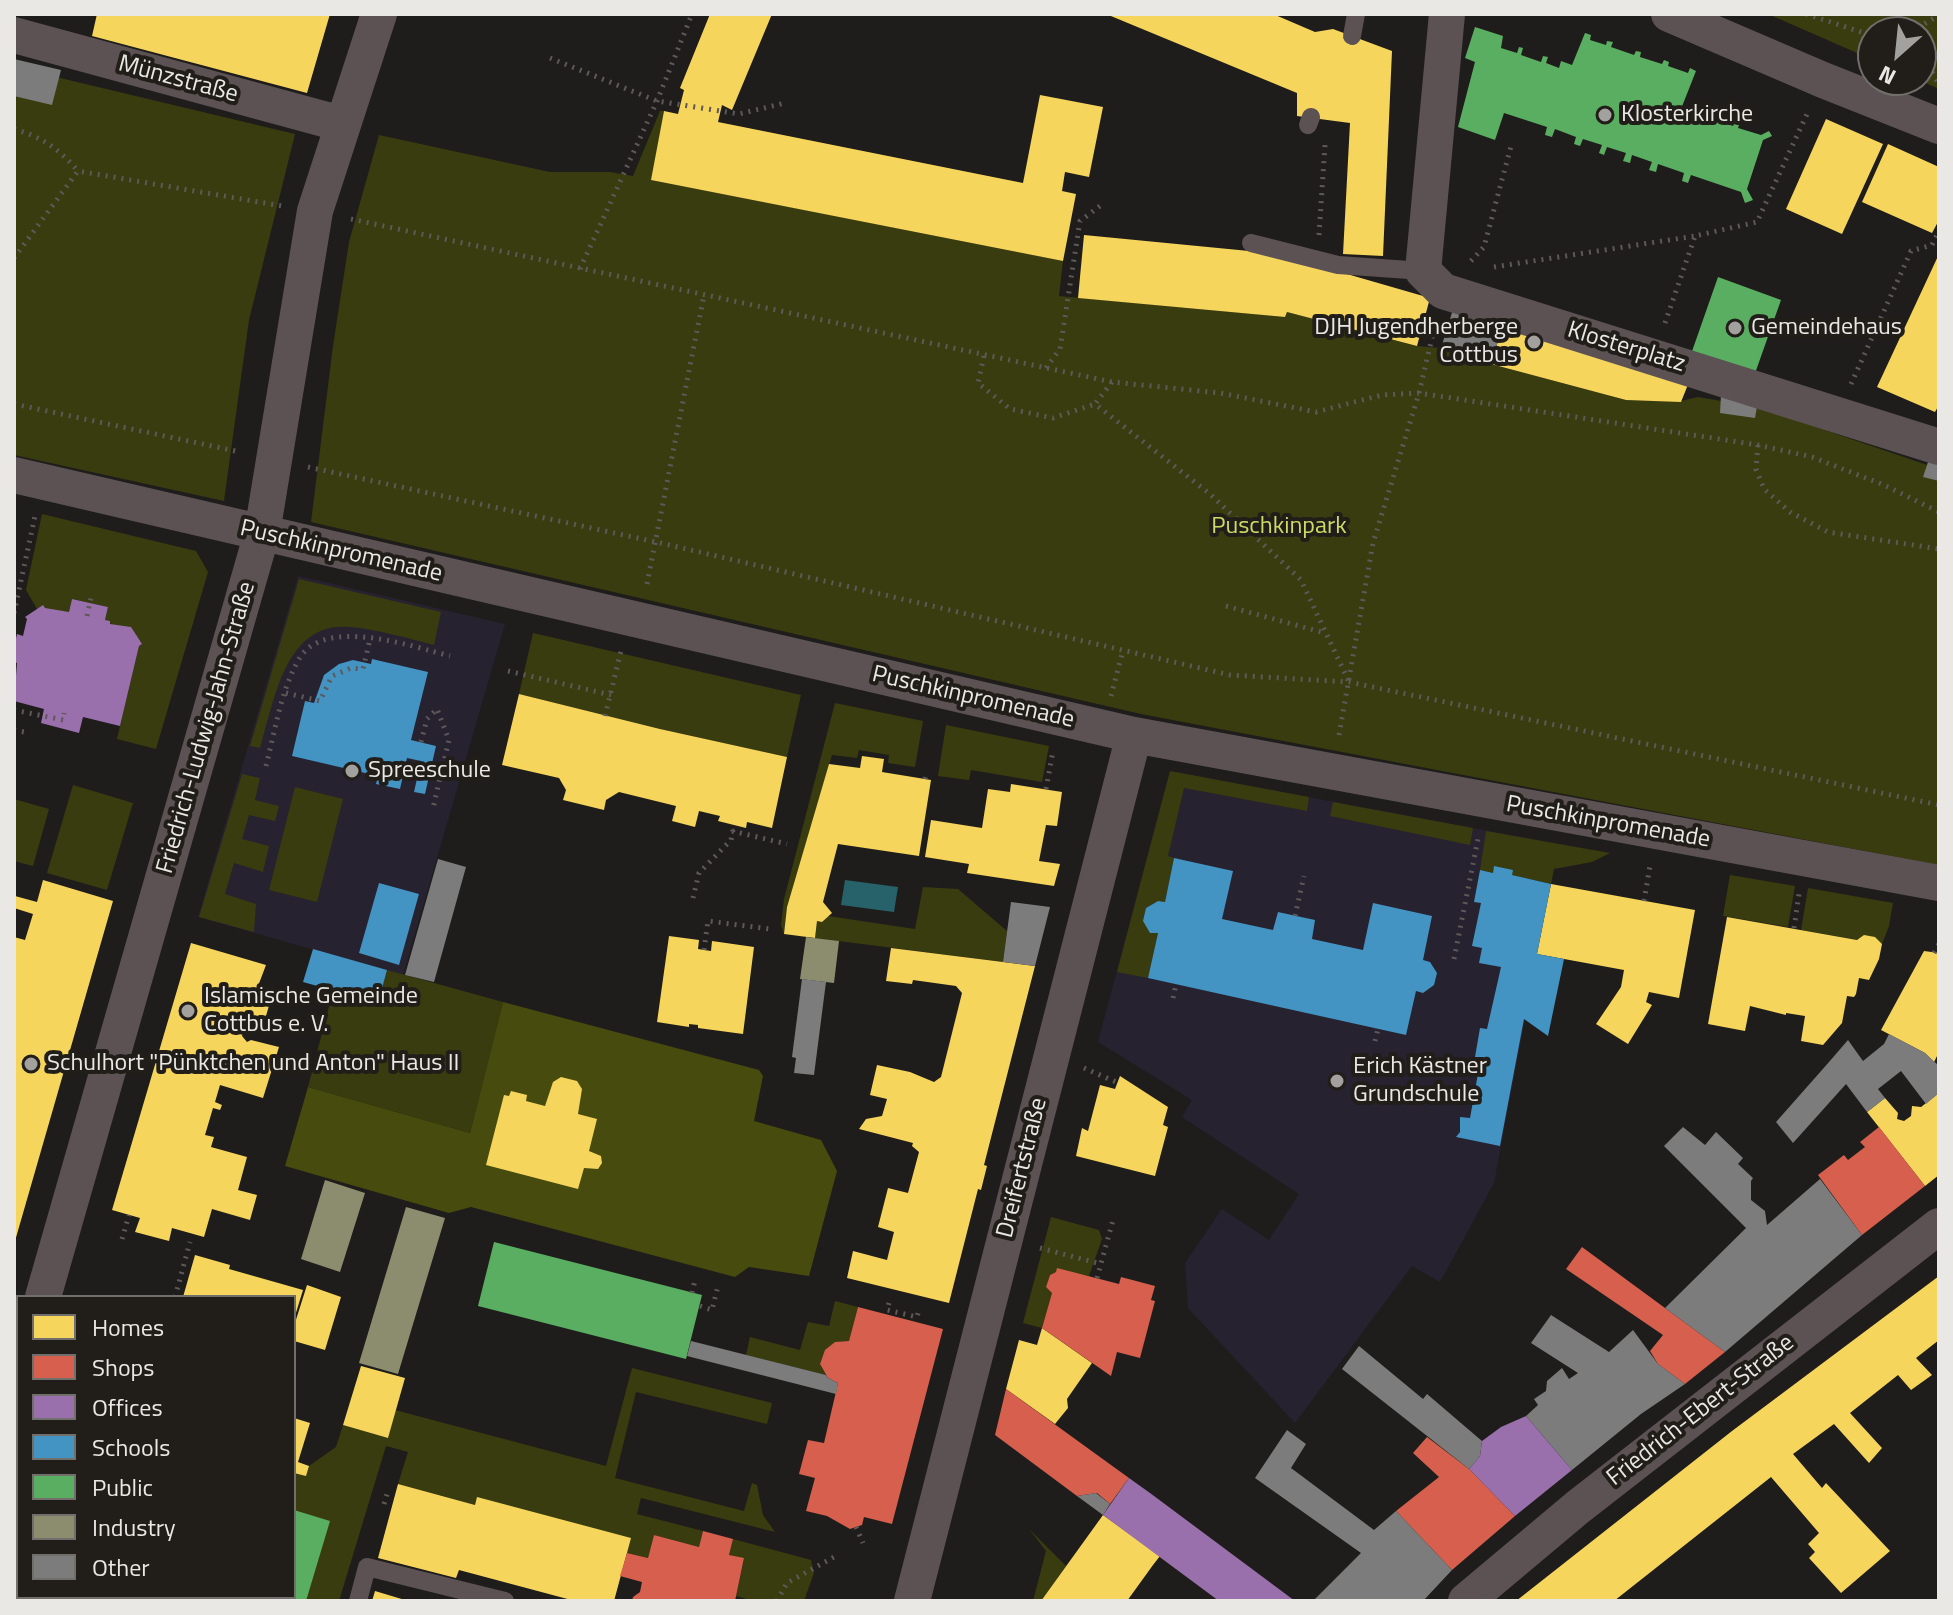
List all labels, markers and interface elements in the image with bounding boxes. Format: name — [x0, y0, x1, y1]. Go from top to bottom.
north arrow — [1857, 16, 1937, 96]
street label: Münzstraße — [115, 50, 241, 110]
text: N — [1873, 57, 1902, 94]
place label: Klosterkirche — [1621, 101, 1753, 129]
marker: Klosterkirche — [1596, 106, 1614, 124]
place label: DJH Jugendherberge Cottbus — [1314, 314, 1518, 370]
place label: Gemeindehaus — [1751, 314, 1902, 342]
street label: Klosterplatz — [1564, 316, 1688, 380]
marker: Gemeindehaus — [1726, 319, 1744, 337]
marker: DJH Jugendherberge Cottbus — [1525, 333, 1543, 351]
park label: Puschkinpark — [1211, 513, 1347, 541]
street label: Puschkinpromenade — [237, 515, 445, 589]
street label: Friedrich-Ludwig-Jahn-Straße — [152, 579, 262, 877]
street label: Puschkinpromenade — [869, 661, 1077, 735]
place label: Spreeschule — [368, 757, 491, 785]
marker: Spreeschule — [343, 762, 361, 780]
street label: Puschkinpromenade — [1504, 791, 1712, 855]
place label: Islamische Gemeinde Cottbus e. V. — [204, 983, 418, 1039]
marker: Islamische Gemeinde Cottbus e. V. — [179, 1002, 197, 1020]
place label: Schulhort "Pünktchen und Anton" Haus II — [47, 1050, 459, 1078]
place label: Erich Kästner Grundschule — [1353, 1053, 1487, 1109]
marker: Schulhort "Pünktchen und Anton" Haus II — [22, 1055, 40, 1073]
marker: Erich Kästner Grundschule — [1328, 1072, 1346, 1090]
street label: Dreifertstraße — [992, 1095, 1054, 1241]
legend — [16, 1295, 296, 1599]
text: Homes — [92, 1309, 164, 1345]
street label: Friedrich-Ebert-Straße — [1602, 1329, 1800, 1493]
text: Shops — [92, 1349, 154, 1385]
text: Offices — [92, 1389, 163, 1425]
text: Schools — [92, 1429, 170, 1465]
text: Public — [92, 1469, 153, 1505]
text: Industry — [92, 1509, 176, 1545]
text: Other — [92, 1549, 150, 1585]

